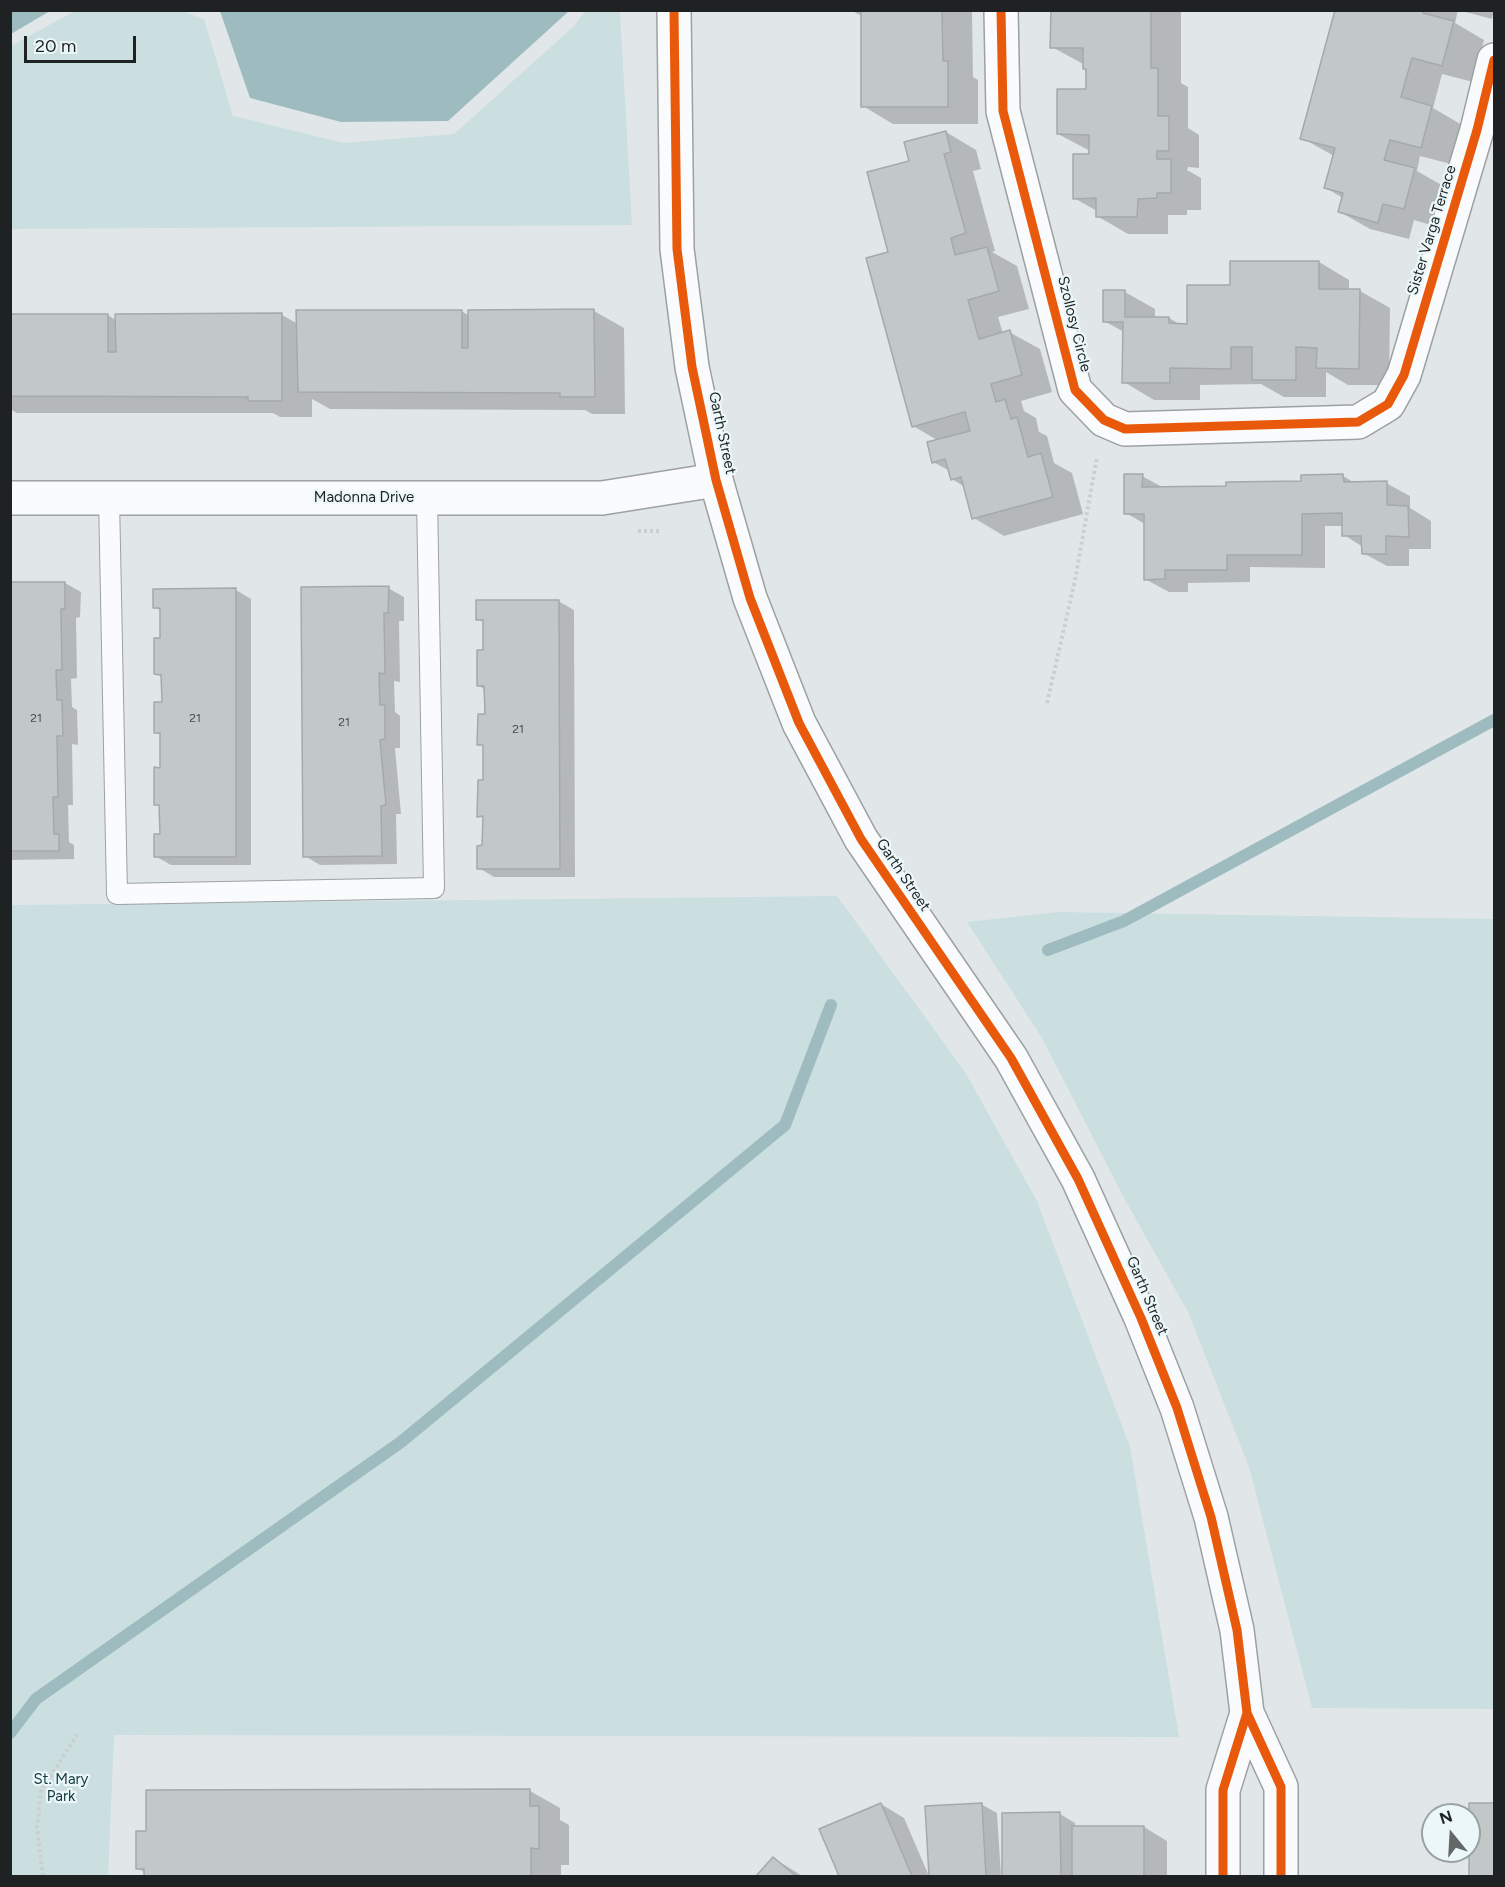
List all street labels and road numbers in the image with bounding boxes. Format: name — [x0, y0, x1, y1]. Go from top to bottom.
street label: Sister Varga Terrace — [1404, 163, 1460, 297]
street label: Szollosy Circle — [1053, 274, 1095, 374]
street label: Garth Street — [704, 390, 740, 476]
street label: Madonna Drive — [314, 489, 414, 507]
street label: Garth Street — [872, 835, 934, 915]
street label: Garth Street — [1122, 1254, 1172, 1338]

